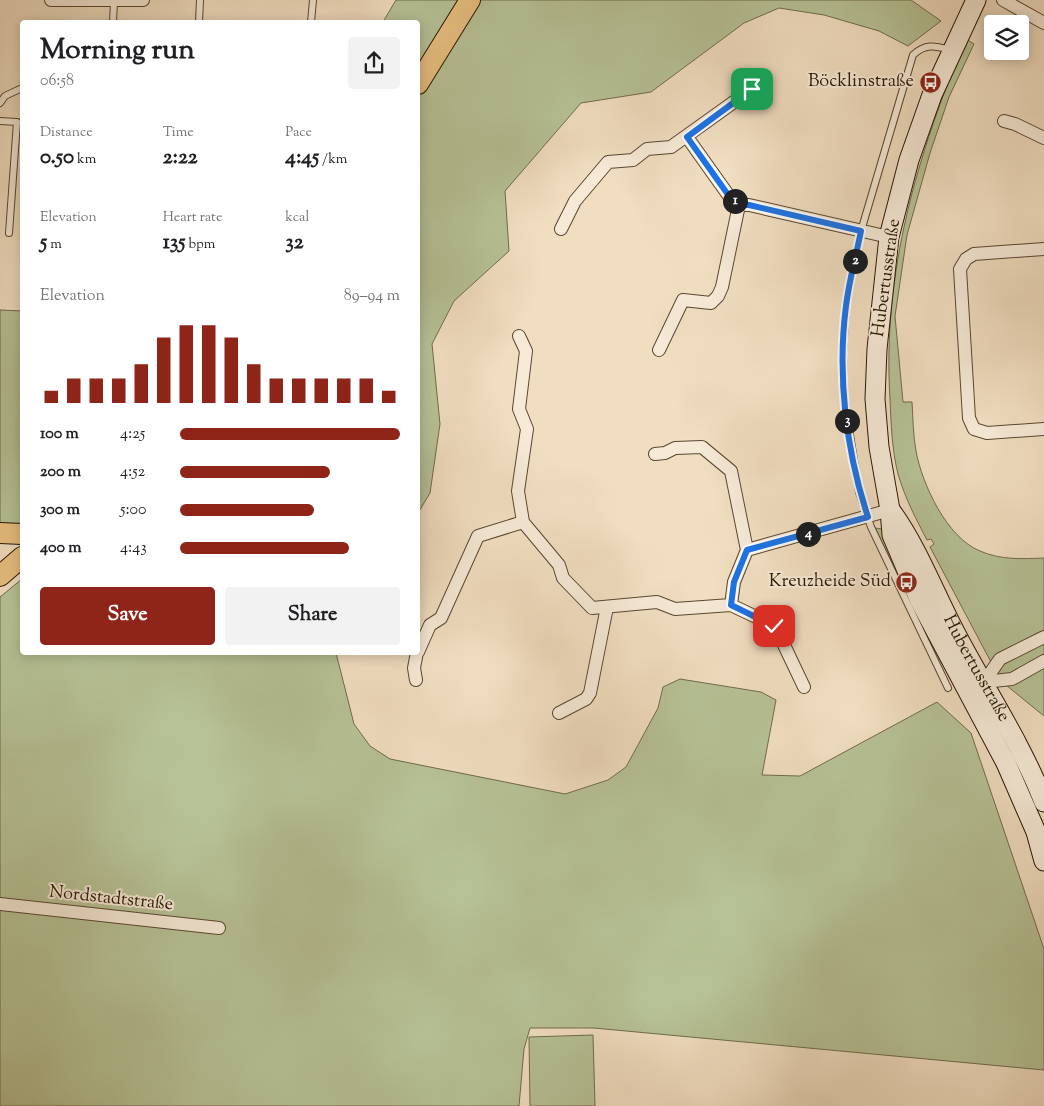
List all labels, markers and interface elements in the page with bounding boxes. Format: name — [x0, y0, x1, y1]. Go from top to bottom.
map controls — [984, 15, 1029, 60]
button: layers — [984, 15, 1029, 60]
text: Morning run — [40, 31, 195, 71]
button: share — [348, 37, 400, 89]
pin — [731, 68, 773, 110]
place label: Böcklinstraße — [808, 69, 914, 95]
text: 06:58 — [40, 70, 74, 93]
bus stop icon: Böcklinstraße — [918, 70, 942, 94]
icon: arrive — [738, 75, 766, 103]
text: Distance — [40, 123, 93, 143]
text: Time — [163, 123, 194, 143]
text: Pace — [285, 123, 312, 143]
text: 0.50 — [40, 143, 74, 173]
text: 2:22 — [163, 143, 198, 173]
text: 4:45 — [285, 143, 319, 173]
text: km — [74, 150, 96, 170]
text: /km — [319, 150, 347, 170]
pin: 1 — [722, 188, 748, 214]
text: 1 — [733, 191, 738, 211]
text: Elevation — [40, 208, 97, 228]
text: Heart rate — [163, 208, 222, 228]
text: kcal — [285, 208, 309, 228]
street label: Hubertusstraße — [866, 217, 908, 339]
text: 5 — [40, 228, 47, 258]
text: 135 — [163, 228, 185, 258]
text: 32 — [285, 228, 304, 258]
text: m — [47, 235, 62, 255]
text: bpm — [185, 235, 215, 255]
pin: 2 — [842, 248, 868, 274]
text: 2 — [852, 251, 859, 271]
text: Elevation — [40, 285, 105, 308]
text: 89–94 m — [344, 285, 400, 308]
pin: 3 — [834, 408, 860, 434]
text: 3 — [845, 411, 850, 431]
text: 100 m — [40, 423, 79, 446]
text: 4:25 — [120, 423, 145, 446]
text: 200 m — [40, 461, 81, 484]
text: 4:52 — [120, 461, 145, 484]
text: 300 m — [40, 499, 80, 522]
text: 5:00 — [120, 499, 146, 522]
pin: 4 — [796, 522, 820, 546]
text: 4 — [805, 524, 812, 544]
text: 400 m — [40, 537, 82, 560]
text: 4:43 — [120, 537, 147, 560]
place label: Kreuzheide Süd — [769, 569, 891, 595]
bus stop icon: Kreuzheide Süd — [895, 570, 919, 594]
button: Save — [40, 587, 215, 645]
button: Share — [225, 587, 400, 645]
pin — [753, 605, 795, 647]
street label: Hubertusstraße — [935, 611, 1016, 727]
icon: check — [760, 612, 788, 640]
street label: Nordstadtstraße — [48, 880, 174, 918]

